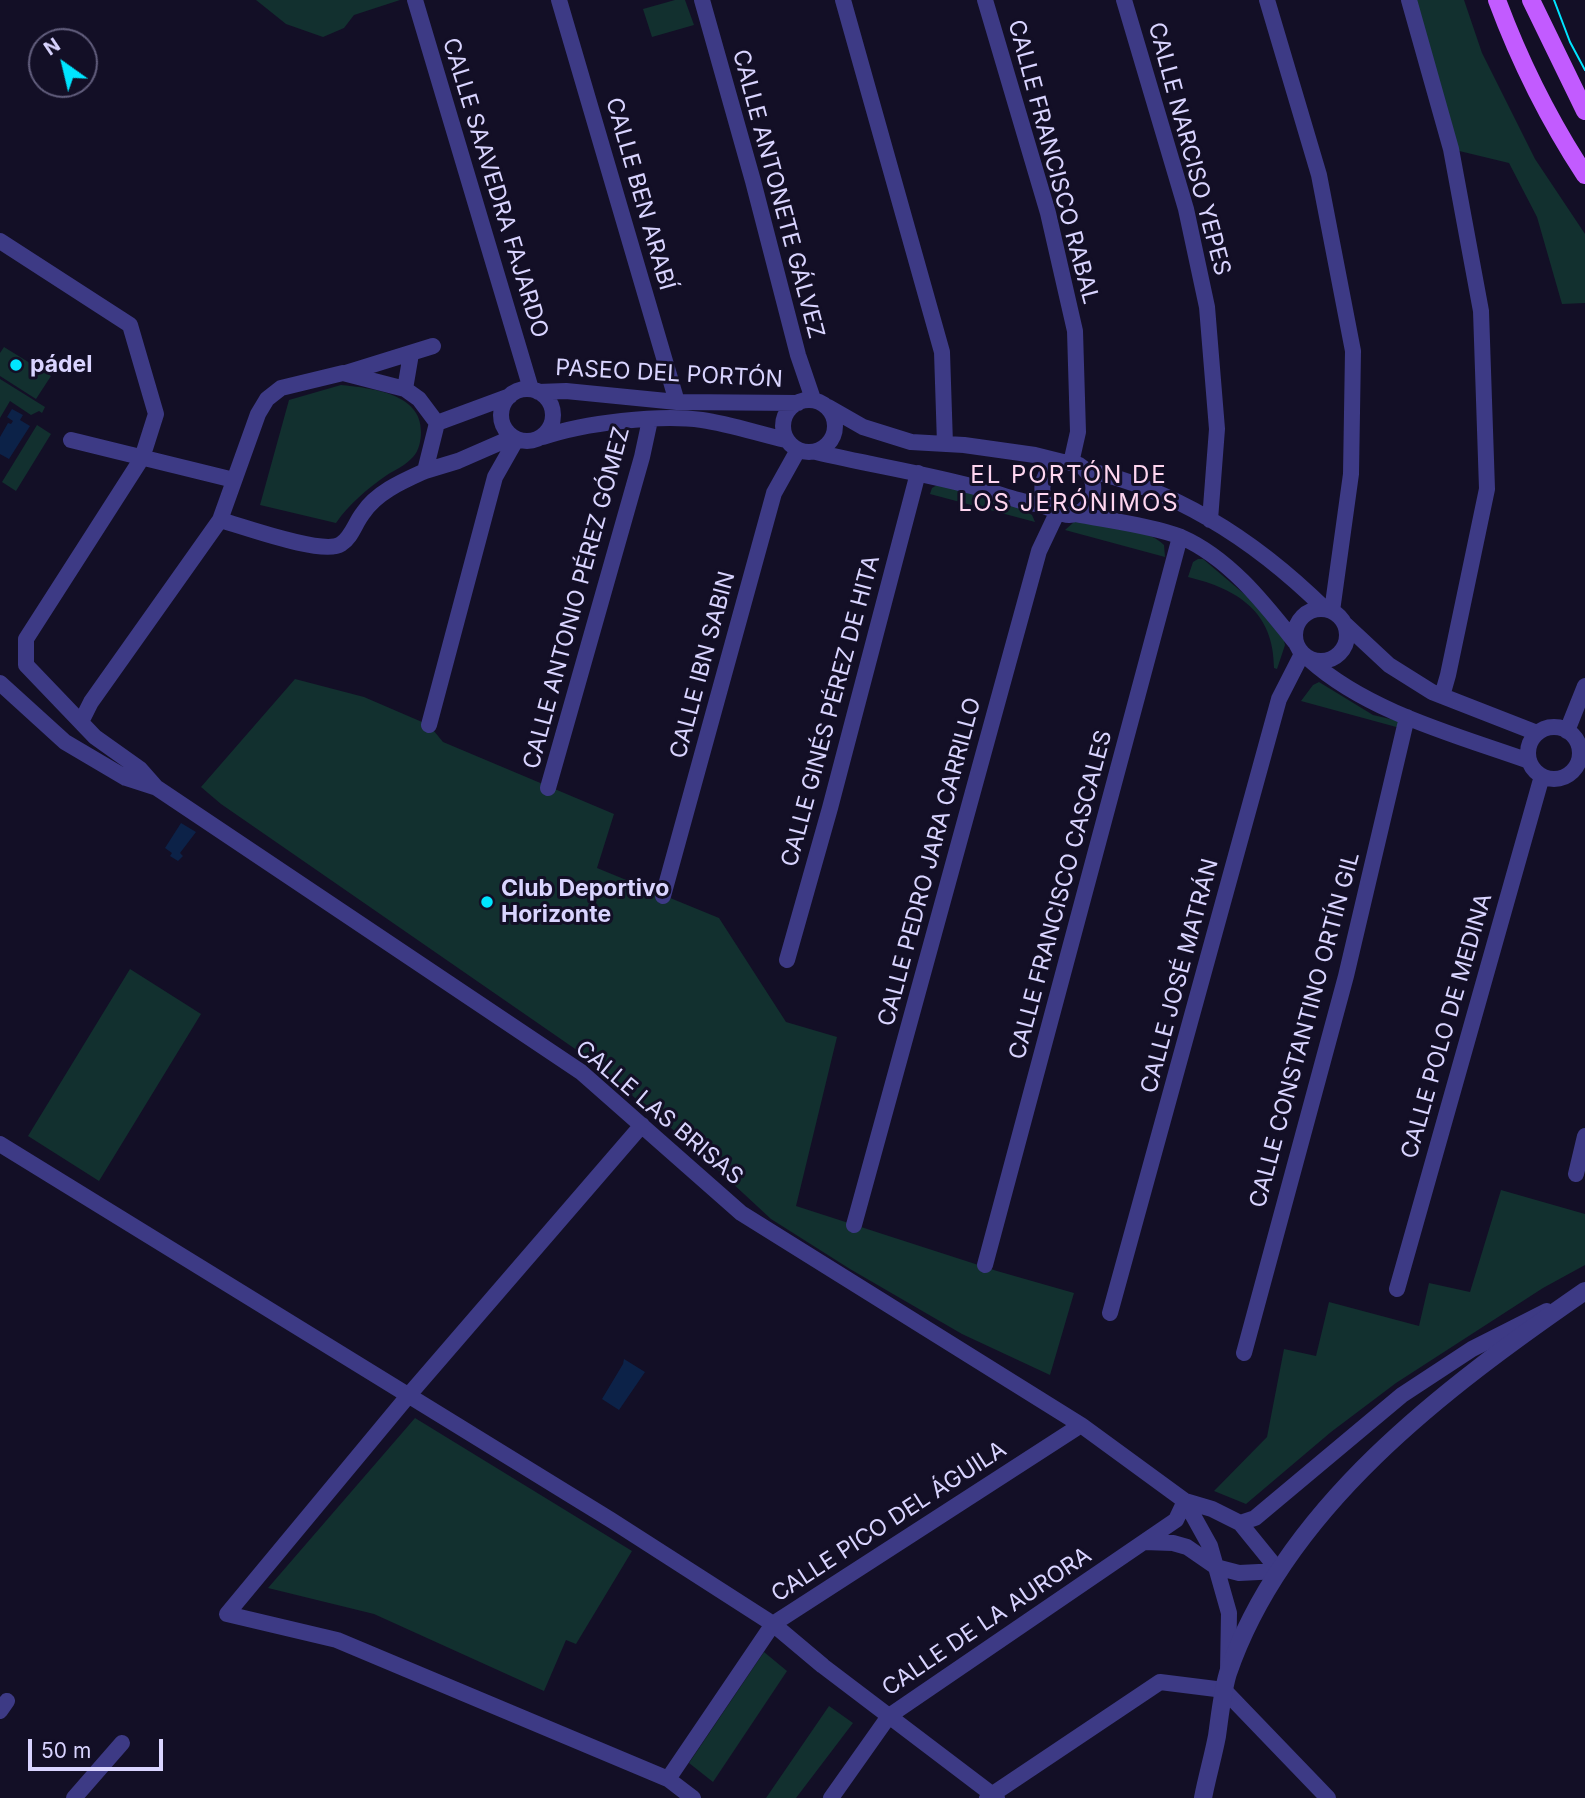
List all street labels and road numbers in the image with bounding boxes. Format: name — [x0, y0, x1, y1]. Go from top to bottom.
street label: CALLE FRANCISCO RABAL — [1002, 17, 1104, 307]
street label: CALLE NARCISO YEPES — [1142, 19, 1236, 279]
street label: CALLE SAAVEDRA FAJARDO — [436, 35, 554, 341]
street label: CALLE ANTONETE GÁLVEZ — [726, 47, 830, 341]
street label: CALLE BEN ARABÍ — [599, 95, 681, 293]
street label: PASEO DEL PORTÓN — [555, 354, 783, 394]
street label: CALLE ANTONIO PÉREZ GÓMEZ — [518, 424, 636, 772]
street label: CALLE GINÉS PÉREZ DE HITA — [776, 552, 886, 870]
street label: CALLE IBN SABIN — [665, 568, 741, 762]
street label: CALLE PEDRO JARA CARRILLO — [873, 695, 987, 1029]
street label: CALLE FRANCISCO CASCALES — [1004, 727, 1118, 1063]
street label: CALLE CONSTANTINO ORTÍN GIL — [1244, 849, 1366, 1211]
street label: CALLE JOSÉ MATRÁN — [1135, 856, 1225, 1096]
street label: CALLE POLO DE MEDINA — [1396, 890, 1498, 1162]
street label: CALLE LAS BRISAS — [570, 1035, 748, 1191]
street label: CALLE PICO DEL ÁGUILA — [766, 1436, 1012, 1608]
street label: CALLE DE LA AURORA — [877, 1542, 1097, 1702]

